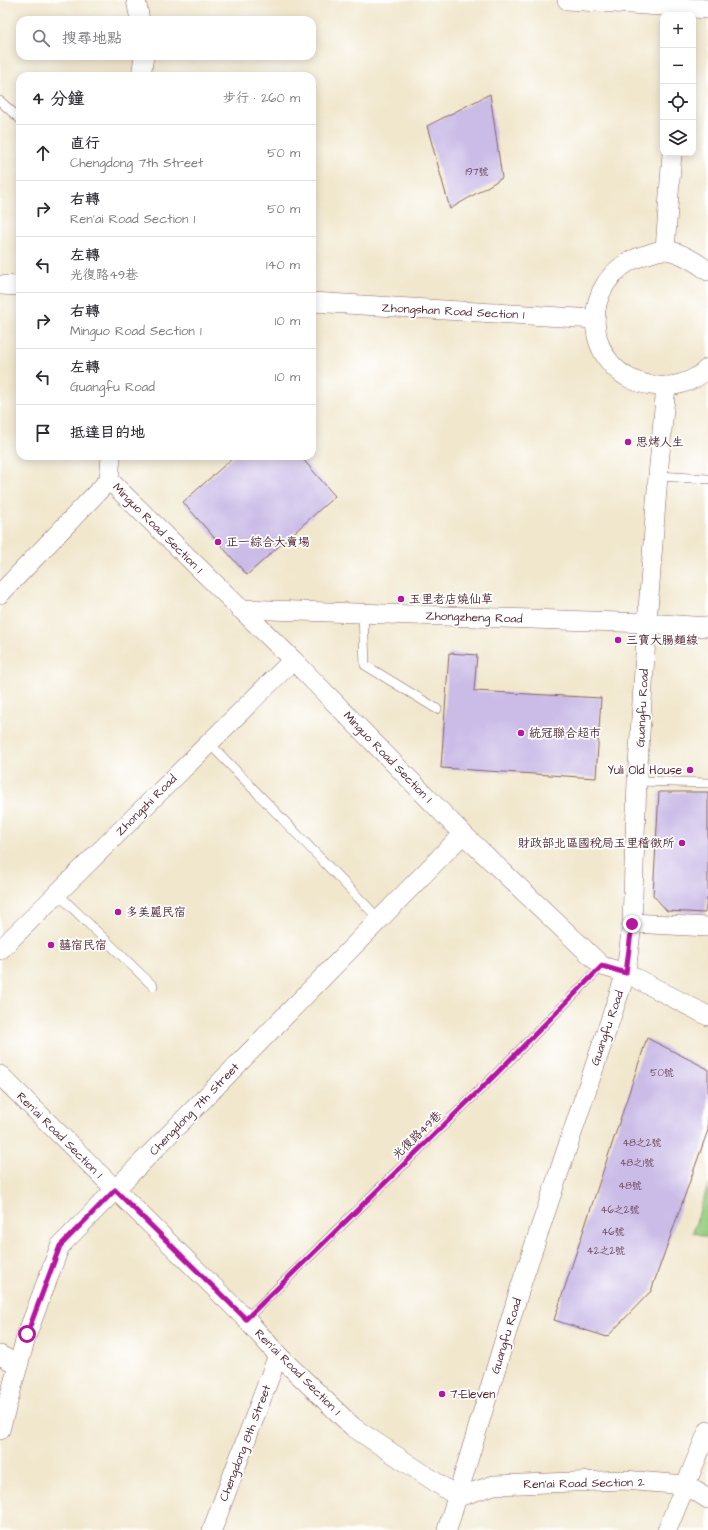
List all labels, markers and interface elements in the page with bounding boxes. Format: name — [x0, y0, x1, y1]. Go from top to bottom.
map controls — [660, 12, 696, 156]
button: + — [660, 12, 696, 48]
search box — [16, 16, 316, 60]
icon: search — [30, 27, 52, 49]
text: 搜尋地點 — [62, 28, 122, 49]
button: − — [660, 48, 696, 84]
button: locate — [660, 84, 696, 120]
text: 4 分鐘 — [32, 87, 84, 111]
text: 步行 · 260 m — [223, 89, 300, 107]
button: layers — [660, 120, 696, 156]
text: 直行 — [70, 133, 100, 154]
icon: ahead — [32, 142, 54, 164]
text: 50 m — [267, 144, 300, 162]
text: Chengdong 7th Street — [70, 154, 203, 172]
house number: 197號 — [465, 165, 489, 179]
text: 右轉 — [70, 189, 100, 210]
icon: right — [32, 198, 54, 220]
text: 50 m — [267, 200, 300, 218]
text: Ren'ai Road Section 1 — [70, 210, 195, 228]
text: 左轉 — [70, 245, 100, 266]
icon: left — [32, 254, 54, 276]
text: 140 m — [266, 256, 300, 274]
text: 光復路49巷 — [70, 266, 138, 284]
street label: Zhongshan Road Section 1 — [381, 299, 525, 325]
text: 右轉 — [70, 301, 100, 322]
icon: right — [32, 310, 54, 332]
text: 10 m — [275, 312, 300, 330]
text: Minguo Road Section 1 — [70, 322, 202, 340]
text: 左轉 — [70, 357, 100, 378]
icon: left — [32, 366, 54, 388]
text: 10 m — [275, 368, 300, 386]
text: Guangfu Road — [70, 378, 155, 396]
icon: arrive — [32, 422, 54, 444]
text: 抵達目的地 — [70, 422, 145, 443]
place label: 思烤人生 — [636, 434, 684, 451]
marker: 思烤人生 — [623, 437, 633, 447]
street label: Minguo Road Section 1 — [108, 479, 207, 578]
place label: 正一綜合大賣場 — [226, 534, 310, 551]
marker: 正一綜合大賣場 — [213, 537, 223, 547]
place label: 玉里老店燒仙草 — [409, 591, 493, 608]
marker: 玉里老店燒仙草 — [396, 594, 406, 604]
street label: Zhongzheng Road — [425, 607, 523, 629]
place label: 三寶大腸麵線 — [626, 632, 698, 649]
marker: 三寶大腸麵線 — [613, 635, 623, 645]
street label: Guangfu Road — [632, 668, 654, 748]
street label: Minguo Road Section 1 — [339, 708, 436, 808]
place label: 統冠聯合超市 — [529, 725, 601, 742]
marker: 統冠聯合超市 — [516, 728, 526, 738]
place label: Yuli Old House — [607, 762, 682, 779]
marker: Yuli Old House — [685, 765, 695, 775]
street label: Zhongzhi Road — [112, 771, 181, 840]
place label: 財政部北區國稅局玉里稽徵所 — [518, 835, 675, 852]
marker: 財政部北區國稅局玉里稽徵所 — [677, 838, 687, 848]
place label: 多美麗民宿 — [126, 904, 186, 921]
marker: 多美麗民宿 — [113, 907, 123, 917]
route end — [623, 915, 641, 933]
place label: 囍宿民宿 — [59, 937, 107, 954]
marker: 囍宿民宿 — [46, 940, 56, 950]
street label: Guangfu Road — [587, 988, 629, 1068]
street label: Chengdong 7th Street — [146, 1059, 244, 1160]
house number: 50號 — [650, 1066, 674, 1080]
street label: Ren'ai Road Section 1 — [13, 1088, 107, 1183]
street label: 光復路49巷 — [389, 1107, 446, 1163]
house number: 48之2號 — [622, 1136, 662, 1150]
house number: 48之1號 — [620, 1156, 654, 1170]
house number: 48號 — [618, 1179, 642, 1193]
house number: 46之2號 — [601, 1203, 639, 1217]
house number: 46號 — [601, 1225, 625, 1239]
house number: 42之2號 — [587, 1244, 625, 1258]
street label: Guangfu Road — [487, 1296, 527, 1376]
route start — [18, 1325, 36, 1343]
street label: Ren'ai Road Section 1 — [251, 1325, 345, 1420]
street label: Chengdong 8th Street — [215, 1382, 277, 1504]
place label: 7-Eleven — [450, 1386, 495, 1403]
marker: 7-Eleven — [437, 1389, 447, 1399]
street label: Ren'ai Road Section 2 — [523, 1474, 645, 1493]

